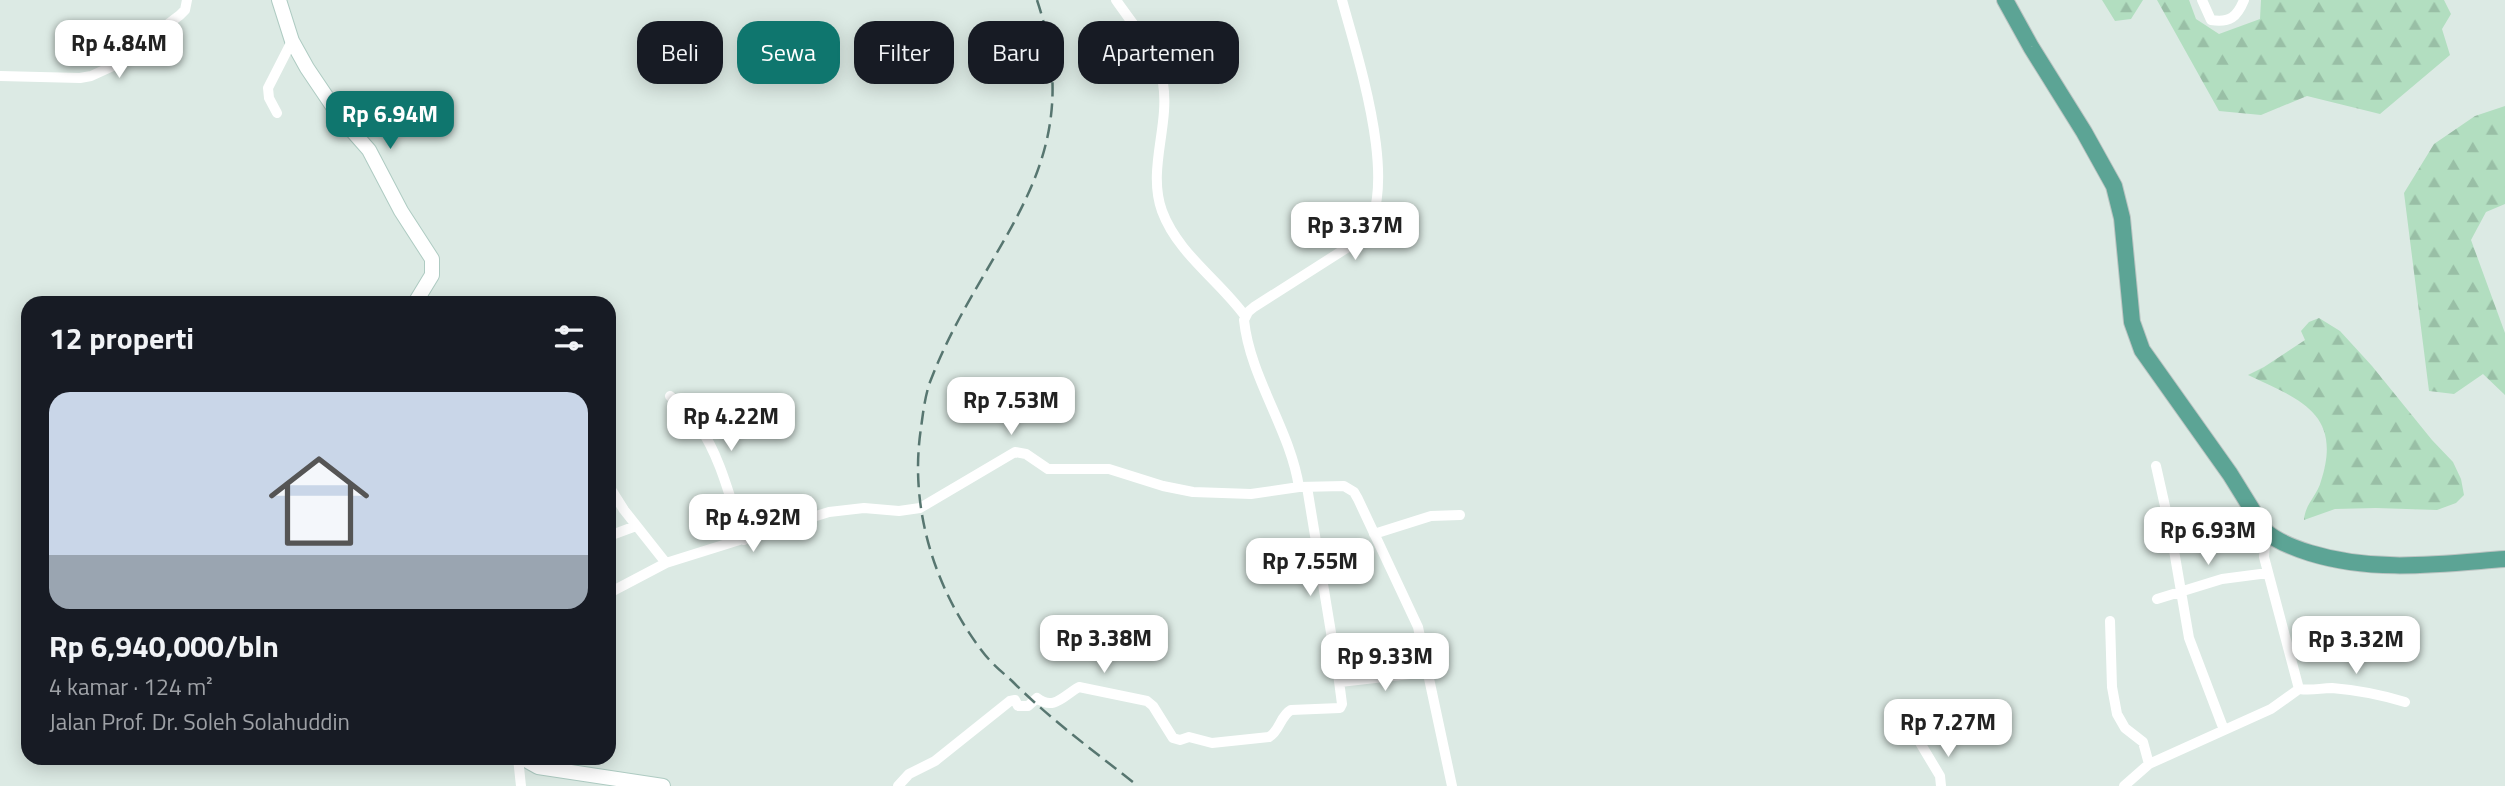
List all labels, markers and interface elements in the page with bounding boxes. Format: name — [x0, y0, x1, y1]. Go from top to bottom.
pin: Rp 4.84M — [47, 20, 191, 80]
chip: Beli — [637, 21, 723, 84]
chip: Sewa — [737, 21, 840, 84]
chip: Filter — [854, 21, 954, 84]
chip: Baru — [968, 21, 1064, 84]
chip: Apartemen — [1078, 21, 1239, 84]
text: Rp 4.84M — [71, 25, 167, 60]
pin: Rp 6.94M — [318, 92, 462, 151]
text: Rp 6.94M — [342, 96, 438, 131]
pin: Rp 3.37M — [1283, 202, 1427, 262]
text: Rp 3.37M — [1307, 207, 1403, 242]
text: 12 properti — [49, 315, 194, 361]
icon: filters — [550, 319, 588, 357]
pin: Rp 7.53M — [939, 378, 1083, 437]
text: Rp 7.53M — [963, 382, 1059, 417]
pin: Rp 4.22M — [659, 393, 803, 453]
text: Rp 4.22M — [683, 398, 779, 433]
icon: home — [256, 438, 382, 564]
pin: Rp 4.92M — [681, 494, 825, 554]
text: Rp 4.92M — [705, 499, 801, 534]
pin: Rp 6.93M — [2136, 508, 2280, 567]
text: Rp 6.93M — [2160, 512, 2256, 547]
pin: Rp 7.55M — [1238, 538, 1382, 598]
text: Rp 7.55M — [1262, 543, 1358, 578]
pin: Rp 3.38M — [1032, 616, 1176, 675]
pin: Rp 3.32M — [2284, 616, 2428, 676]
text: Rp 3.38M — [1056, 620, 1152, 655]
text: Rp 3.32M — [2308, 621, 2404, 656]
text: Rp 6,940,000/bln — [49, 623, 279, 669]
pin: Rp 9.33M — [1313, 634, 1457, 693]
text: Rp 9.33M — [1337, 638, 1433, 673]
text: 4 kamar · 124 m² — [49, 669, 213, 704]
pin: Rp 7.27M — [1876, 700, 2020, 759]
text: Jalan Prof. Dr. Soleh Solahuddin — [49, 704, 350, 739]
text: Rp 7.27M — [1900, 704, 1996, 739]

